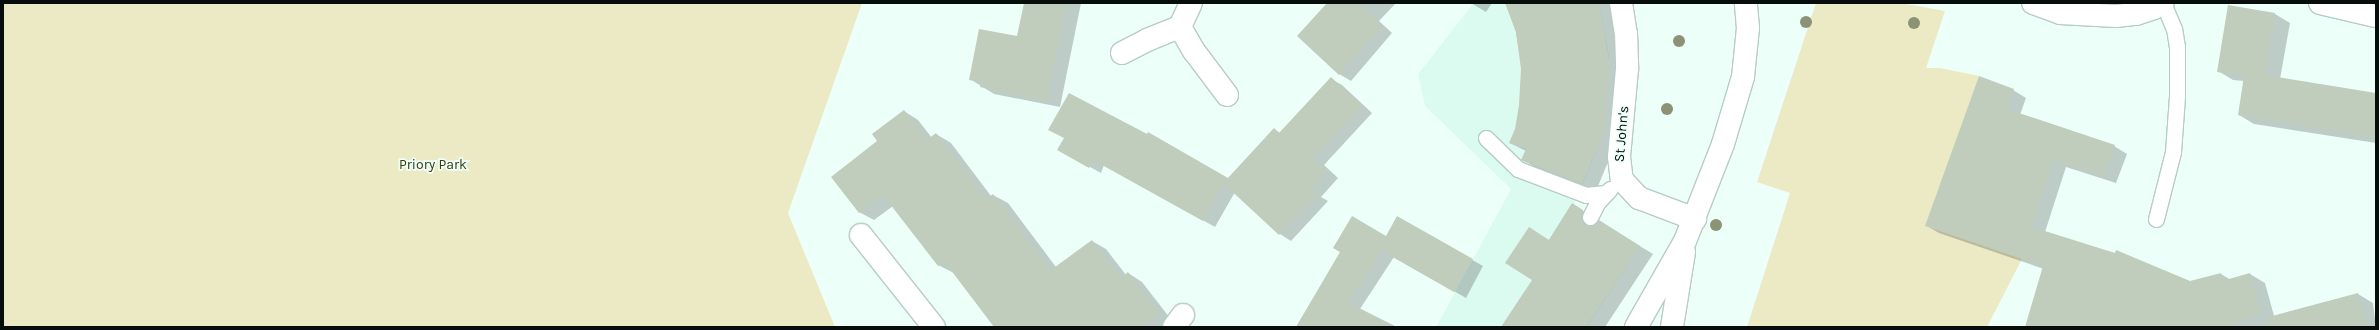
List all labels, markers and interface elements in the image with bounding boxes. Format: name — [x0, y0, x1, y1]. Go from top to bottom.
street label: St John's — [1611, 105, 1633, 163]
park label: Priory Park — [399, 157, 467, 173]

